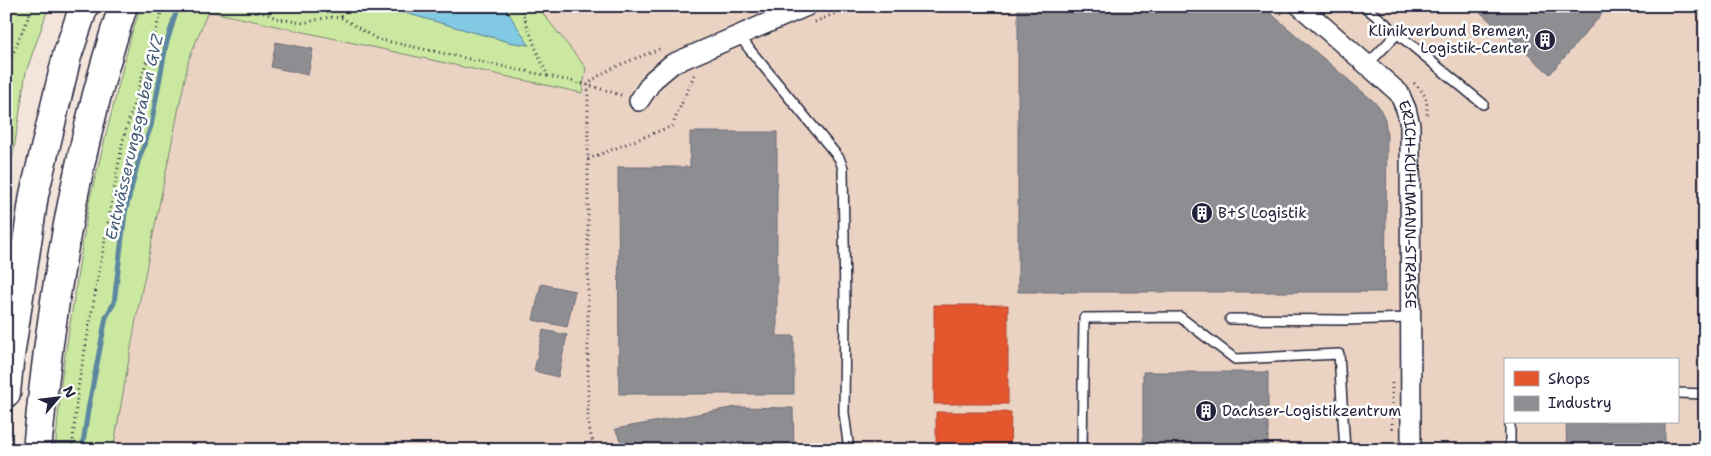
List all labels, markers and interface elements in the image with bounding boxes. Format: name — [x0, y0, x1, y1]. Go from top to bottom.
place label: Klinikverbund Bremen, Logistik-Center — [1368, 21, 1529, 58]
building icon: Klinikverbund Bremen, Logistik-Center — [1533, 28, 1557, 52]
water label: Entwässerungsgraben GVZ — [100, 31, 168, 242]
street label: ERICH-KÜHLMANN-STRASSE — [1393, 97, 1421, 309]
building icon: B+S Logistik — [1190, 201, 1214, 225]
place label: B+S Logistik — [1218, 203, 1307, 223]
legend — [1504, 358, 1678, 424]
text: Shops — [1548, 369, 1590, 389]
north arrow — [32, 374, 82, 424]
text: N — [59, 383, 80, 401]
text: Industry — [1548, 393, 1612, 413]
building icon: Dachser-Logistikzentrum — [1194, 399, 1218, 423]
place label: Dachser-Logistikzentrum — [1222, 401, 1401, 421]

